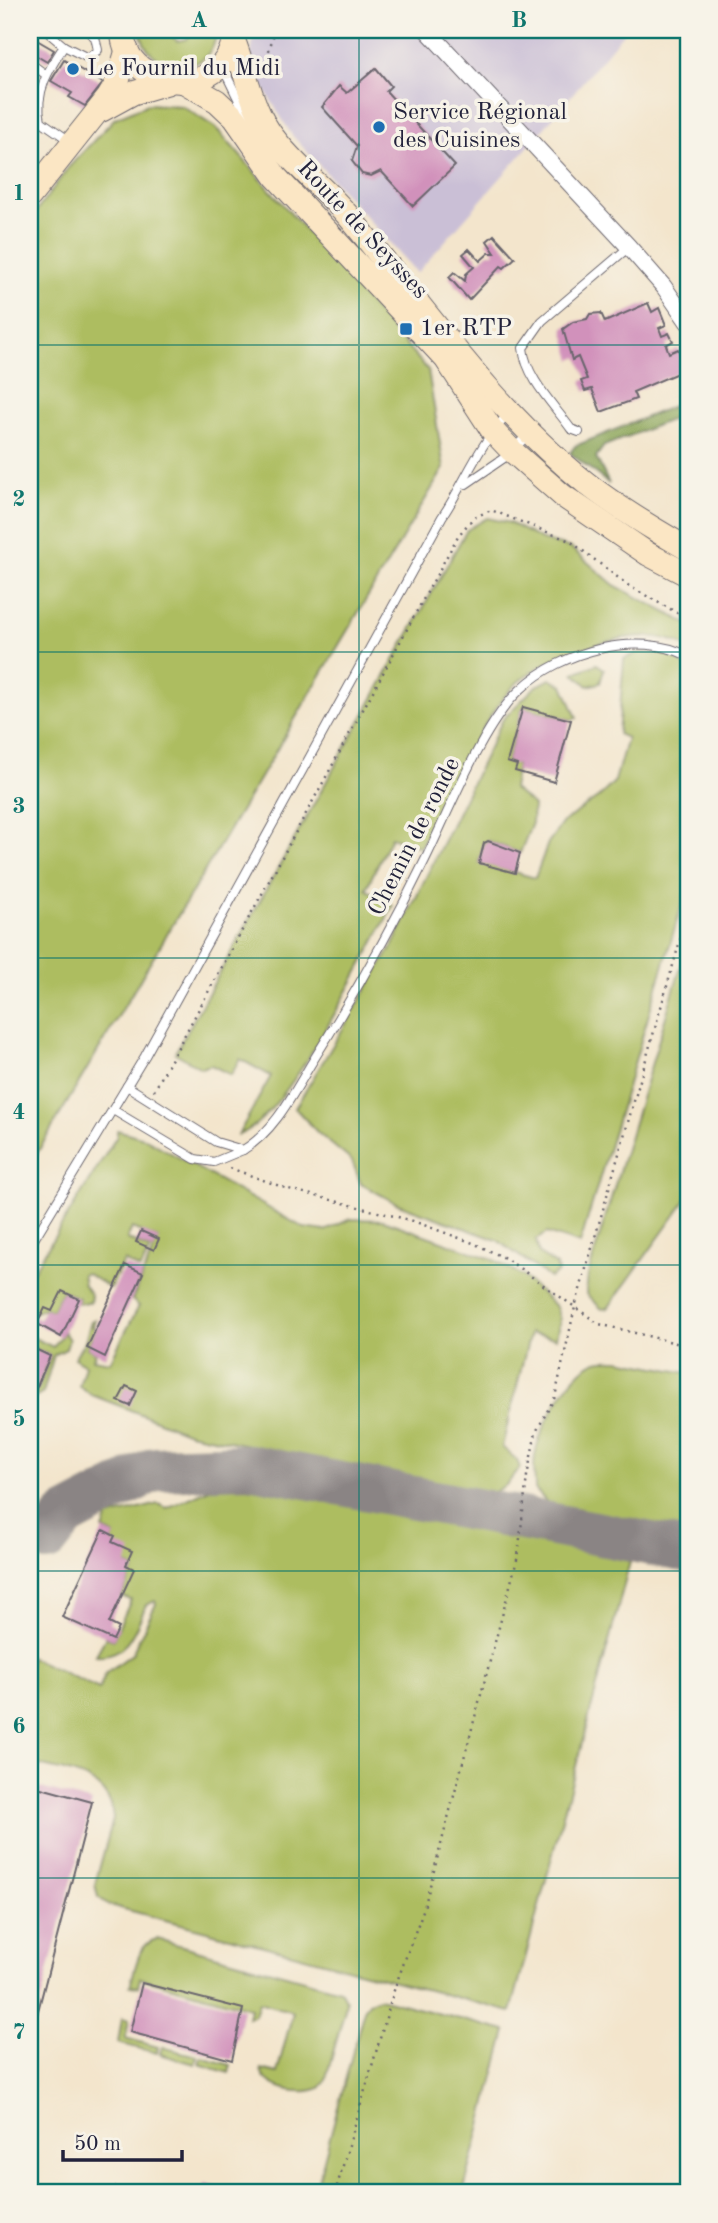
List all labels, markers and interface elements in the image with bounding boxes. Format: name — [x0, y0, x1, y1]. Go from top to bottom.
text: A — [190, 9, 208, 32]
text: B — [511, 9, 527, 32]
place label: Le Fournil du Midi — [87, 57, 280, 81]
marker: Le Fournil du Midi — [65, 61, 81, 77]
place label: Service Régional des Cuisines — [393, 101, 567, 153]
marker: Service Régional des Cuisines — [371, 119, 387, 135]
street label: Route de Seysses — [292, 156, 432, 304]
text: 1 — [12, 182, 26, 205]
place label: 1er RTP — [420, 317, 512, 341]
marker: 1er RTP — [398, 321, 414, 337]
text: 2 — [12, 488, 26, 511]
street label: Chemin de ronde — [365, 754, 465, 920]
text: 3 — [12, 795, 26, 818]
text: 4 — [12, 1101, 26, 1124]
text: 5 — [12, 1408, 26, 1431]
text: 6 — [12, 1715, 26, 1738]
text: 7 — [12, 2021, 26, 2044]
scale bar — [63, 2118, 182, 2162]
text: 50 m — [74, 2134, 121, 2155]

